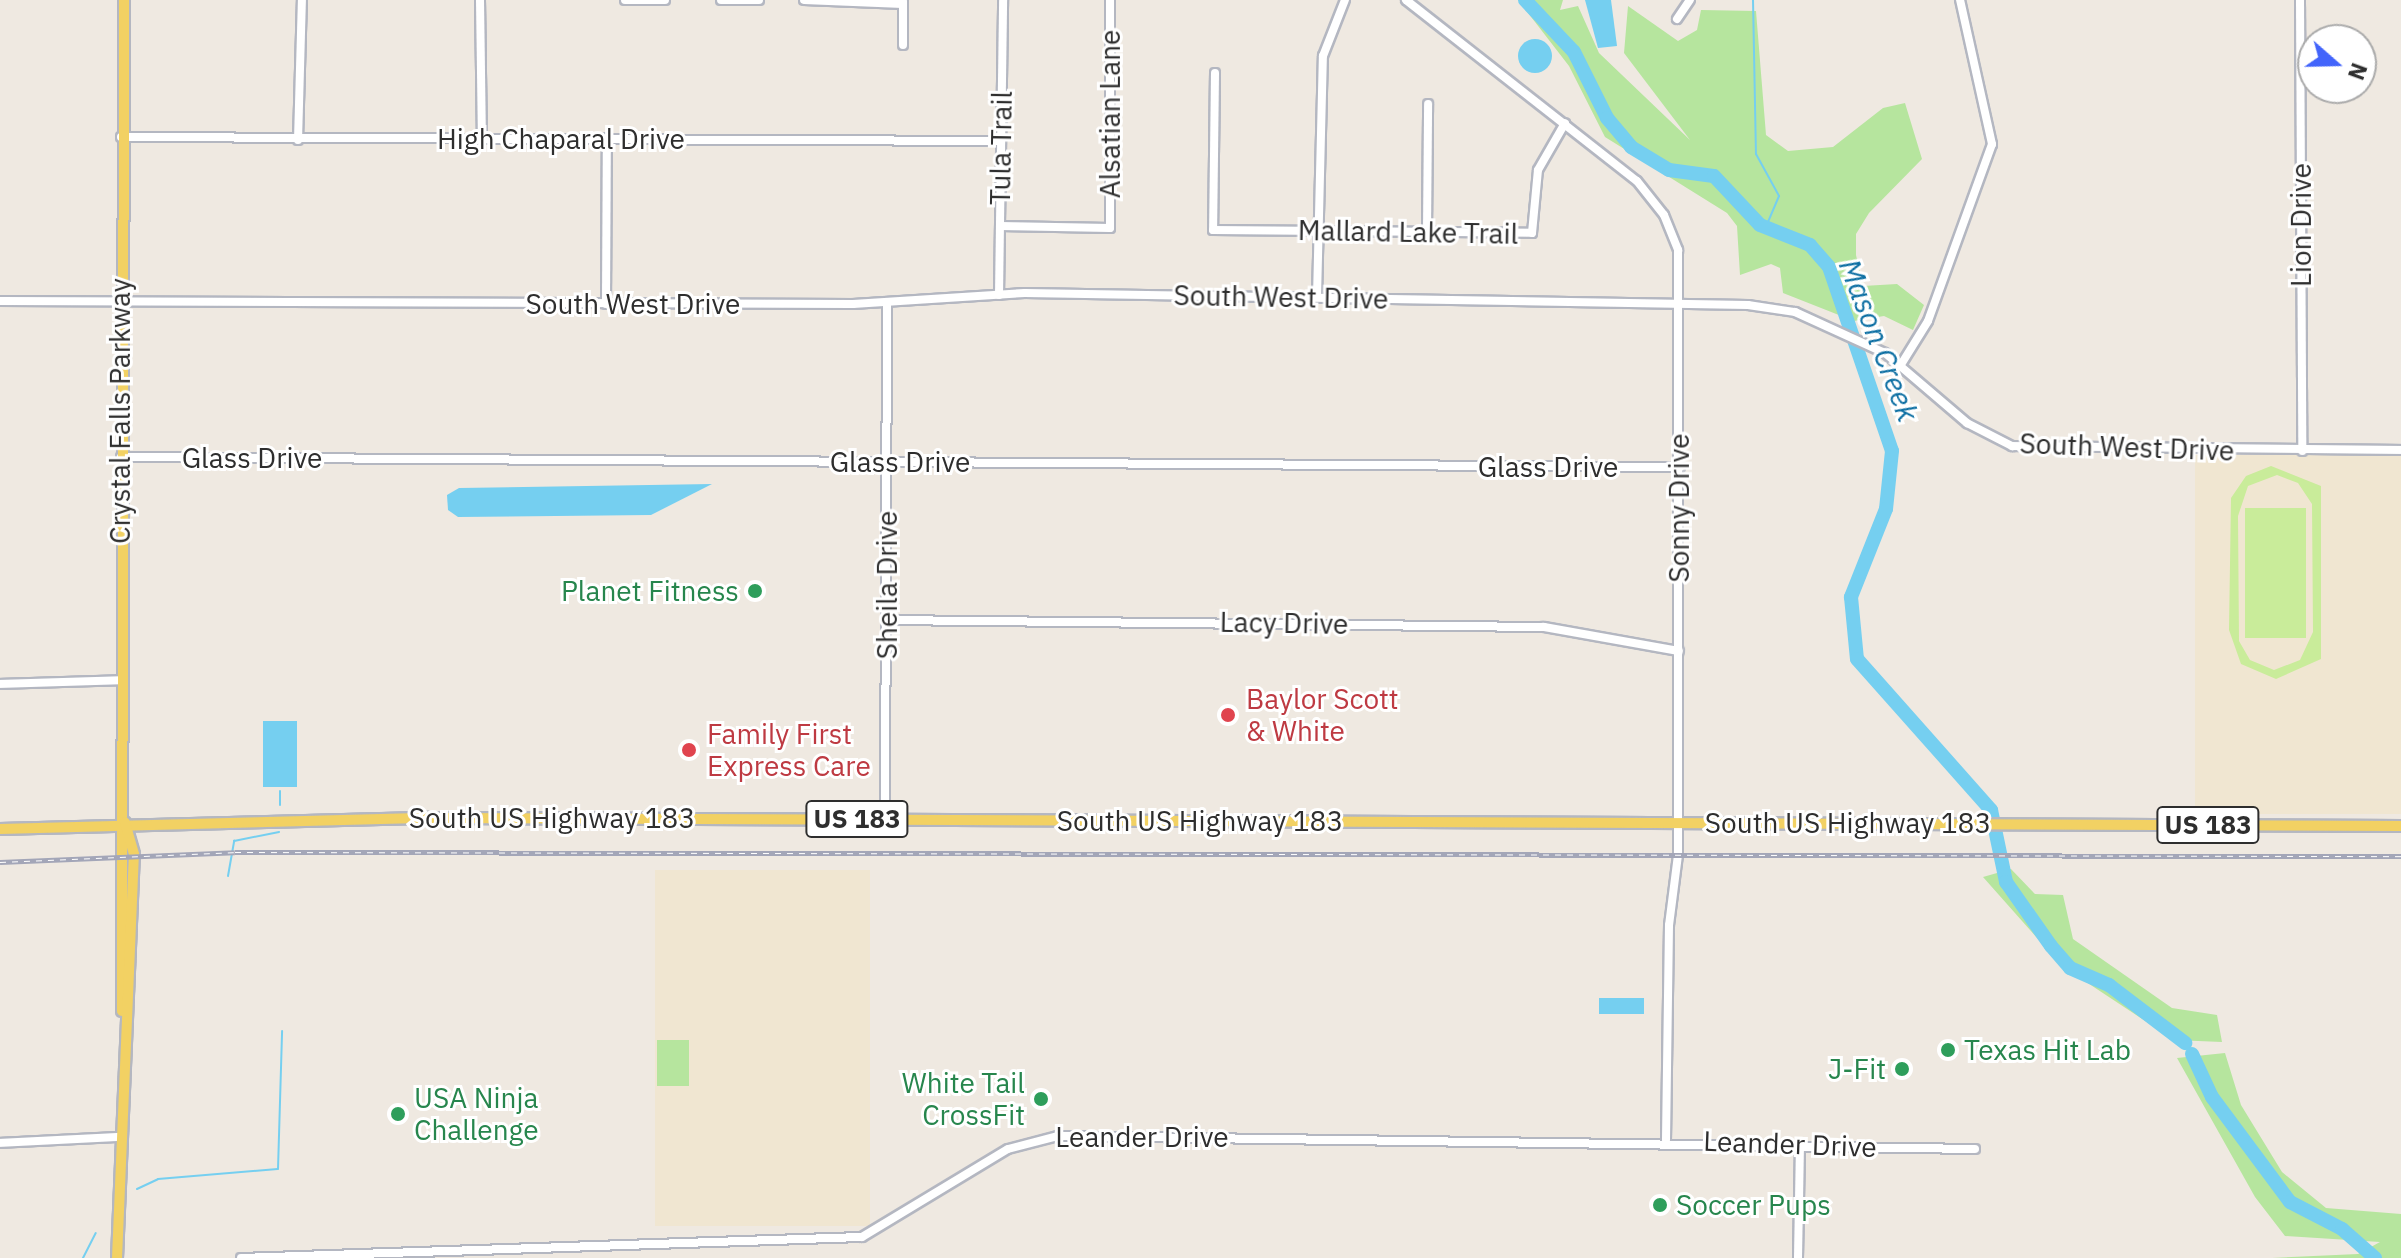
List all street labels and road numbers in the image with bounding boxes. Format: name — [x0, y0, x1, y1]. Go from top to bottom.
street label: Alsatian Lane — [1093, 30, 1127, 198]
street label: Tula Trail — [983, 91, 1019, 205]
street label: High Chaparal Drive — [437, 122, 685, 156]
street label: Lion Drive — [2284, 163, 2318, 287]
street label: Mallard Lake Trail — [1298, 213, 1518, 251]
street label: Crystal Falls Parkway — [103, 278, 137, 544]
street label: South West Drive — [1173, 278, 1389, 316]
street label: South West Drive — [526, 287, 740, 321]
street label: South West Drive — [2019, 426, 2235, 468]
street label: Sonny Drive — [1662, 433, 1696, 583]
street label: Glass Drive — [182, 441, 322, 475]
street label: Glass Drive — [830, 445, 970, 479]
street label: Glass Drive — [1478, 450, 1618, 484]
street label: Sheila Drive — [870, 511, 904, 659]
street label: Lacy Drive — [1219, 605, 1349, 641]
road number: US 183 — [805, 797, 909, 841]
street label: South US Highway 183 — [409, 801, 695, 835]
road number: US 183 — [2156, 803, 2260, 847]
street label: South US Highway 183 — [1057, 804, 1343, 838]
street label: South US Highway 183 — [1705, 806, 1991, 840]
street label: Leander Drive — [1055, 1120, 1229, 1154]
street label: Leander Drive — [1703, 1124, 1877, 1164]

